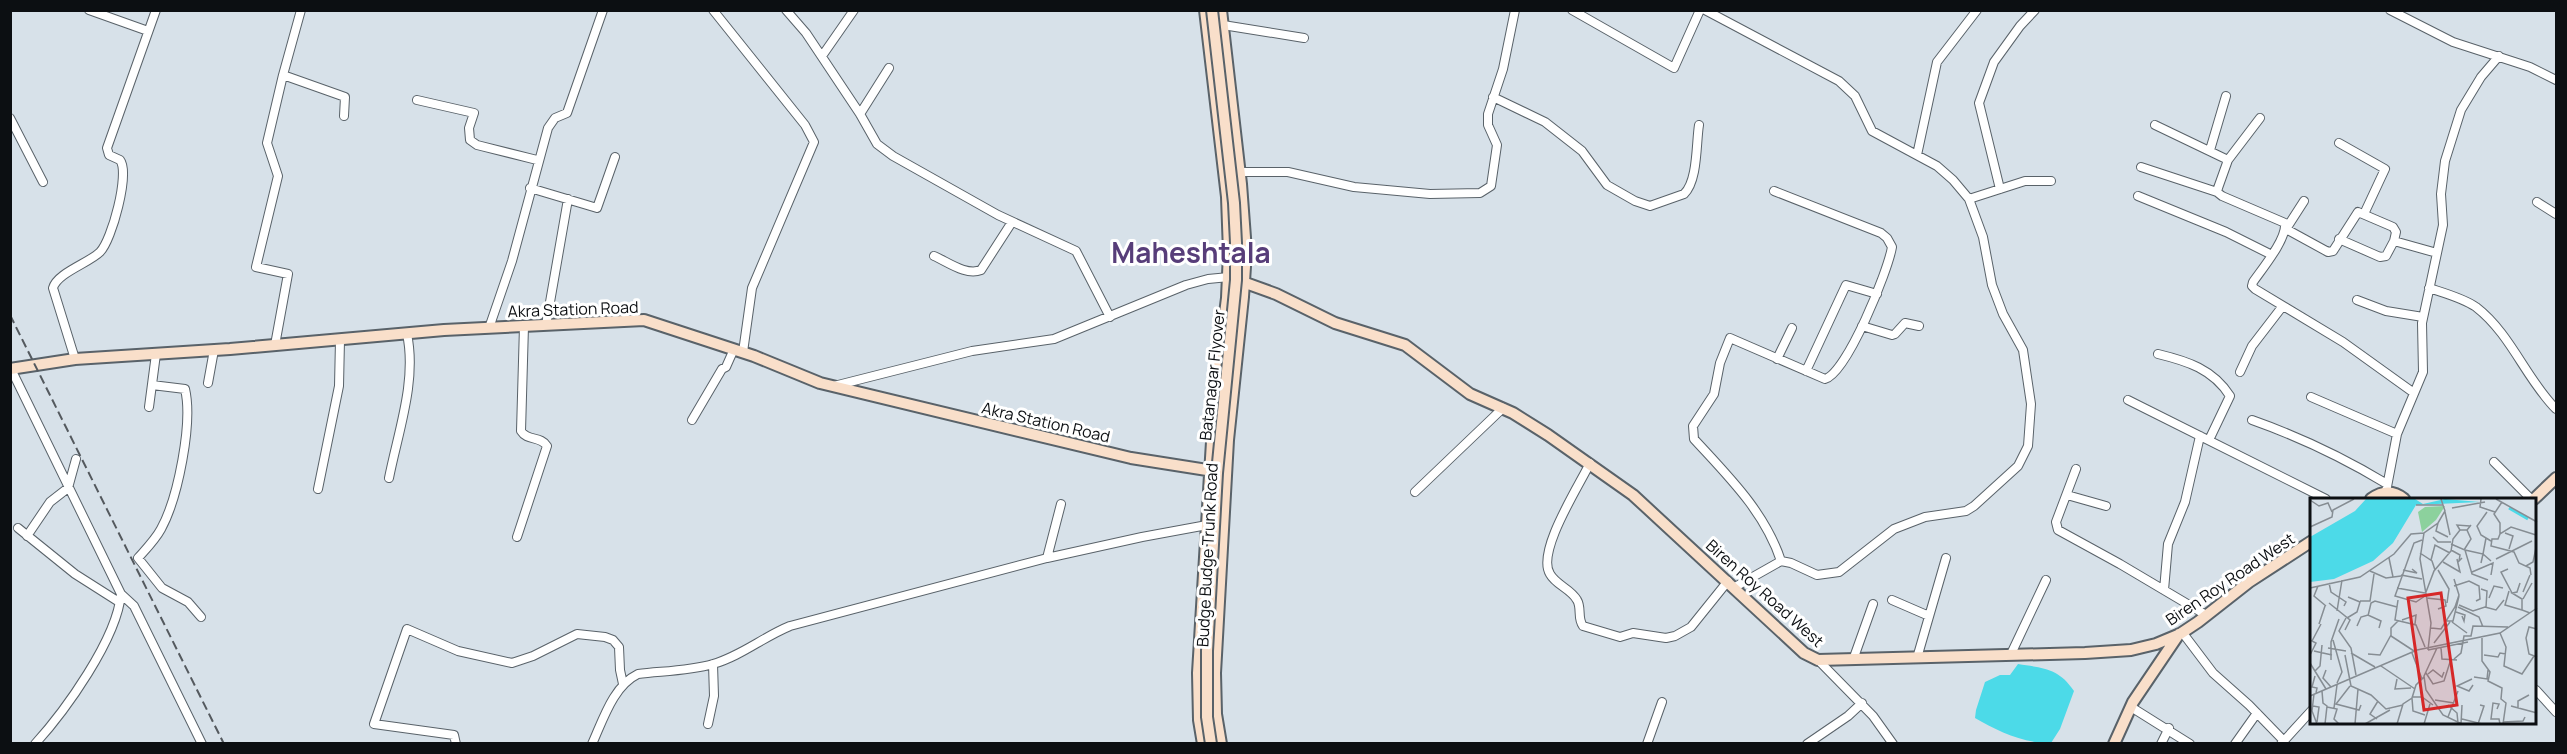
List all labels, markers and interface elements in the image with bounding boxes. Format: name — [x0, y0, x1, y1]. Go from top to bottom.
district label: Maheshtala — [1111, 233, 1271, 271]
street label: Akra Station Road — [507, 296, 639, 322]
street label: Batanagar Flyover — [1194, 308, 1230, 442]
street label: Akra Station Road — [980, 397, 1112, 447]
street label: Budge Budge Trunk Road — [1191, 462, 1223, 648]
inset map — [2310, 498, 2537, 724]
street label: Biren Roy Road West — [2161, 528, 2299, 630]
street label: Biren Roy Road West — [1701, 534, 1829, 652]

